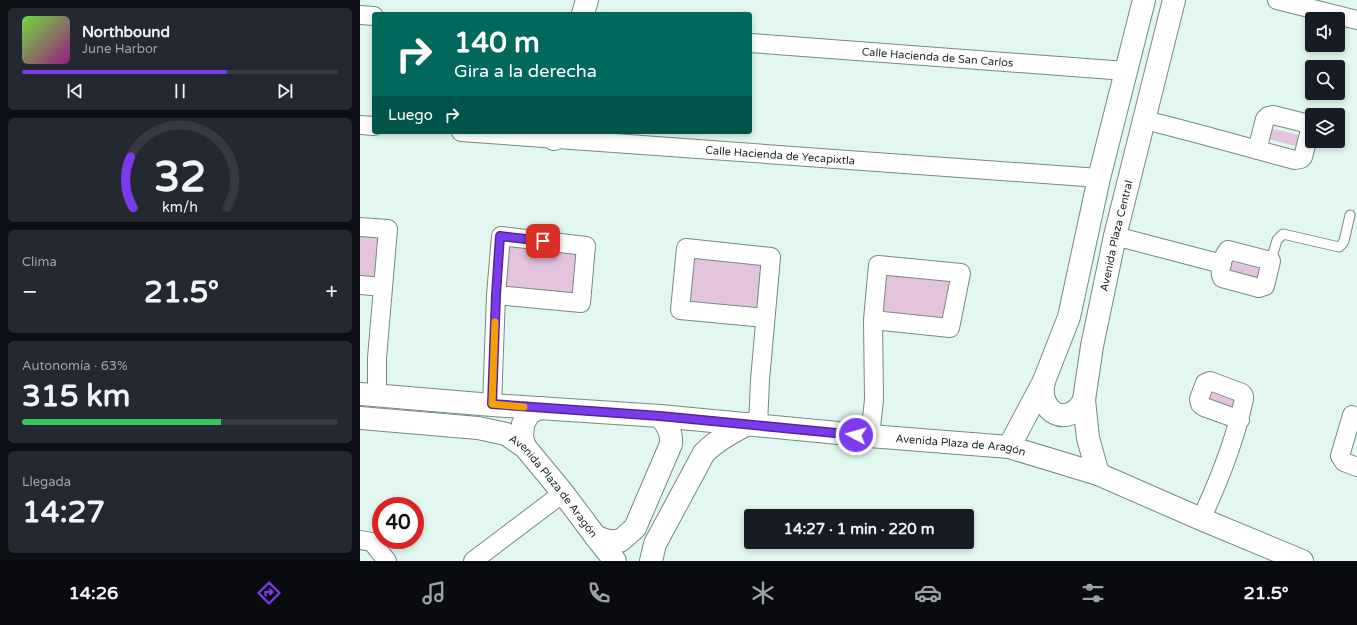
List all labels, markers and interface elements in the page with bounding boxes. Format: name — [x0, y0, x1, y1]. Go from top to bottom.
map controls — [1305, 12, 1345, 148]
button: sound — [1305, 12, 1345, 52]
text: Northbound — [82, 23, 170, 41]
text: 140 m — [454, 26, 540, 60]
icon: right — [388, 28, 440, 80]
text: June Harbor — [82, 41, 158, 57]
street label: Calle Hacienda de San Carlos — [861, 45, 1014, 70]
text: Gira a la derecha — [454, 60, 597, 82]
button: search — [1305, 60, 1345, 100]
icon: previous — [64, 80, 86, 102]
icon: pause — [169, 80, 191, 102]
icon: next — [274, 80, 296, 102]
icon: right — [441, 104, 463, 126]
text: Luego — [388, 106, 433, 124]
button: layers — [1305, 108, 1345, 148]
street label: Calle Hacienda de Yecapixtla — [705, 144, 855, 167]
text: 32 — [154, 153, 206, 203]
street label: Avenida Plaza Central — [1098, 179, 1136, 293]
text: km/h — [162, 199, 198, 216]
pin — [526, 224, 560, 258]
icon: arrive — [532, 230, 554, 252]
text: Clima — [22, 254, 57, 270]
text: 21.5° — [144, 274, 219, 311]
text: − — [22, 279, 38, 305]
text: + — [326, 279, 338, 305]
text: Autonomía · 63% — [22, 358, 128, 374]
text: 315 km — [22, 378, 130, 415]
position arrow — [835, 414, 877, 456]
street label: Avenida Plaza de Aragón — [507, 432, 600, 540]
street label: Avenida Plaza de Aragón — [895, 432, 1027, 459]
text: Llegada — [22, 474, 71, 490]
text: 14:27 — [22, 494, 105, 531]
speed limit sign: 40 — [372, 497, 424, 549]
text: 14:27 · 1 min · 220 m — [784, 520, 934, 538]
icon: directions — [255, 579, 283, 607]
icon: music — [420, 579, 448, 607]
icon: phone — [585, 579, 613, 607]
icon: climate — [749, 579, 777, 607]
icon: car — [914, 579, 942, 607]
icon: filters — [1079, 579, 1107, 607]
text: 14:26 — [68, 582, 118, 604]
text: 21.5° — [1244, 582, 1289, 604]

